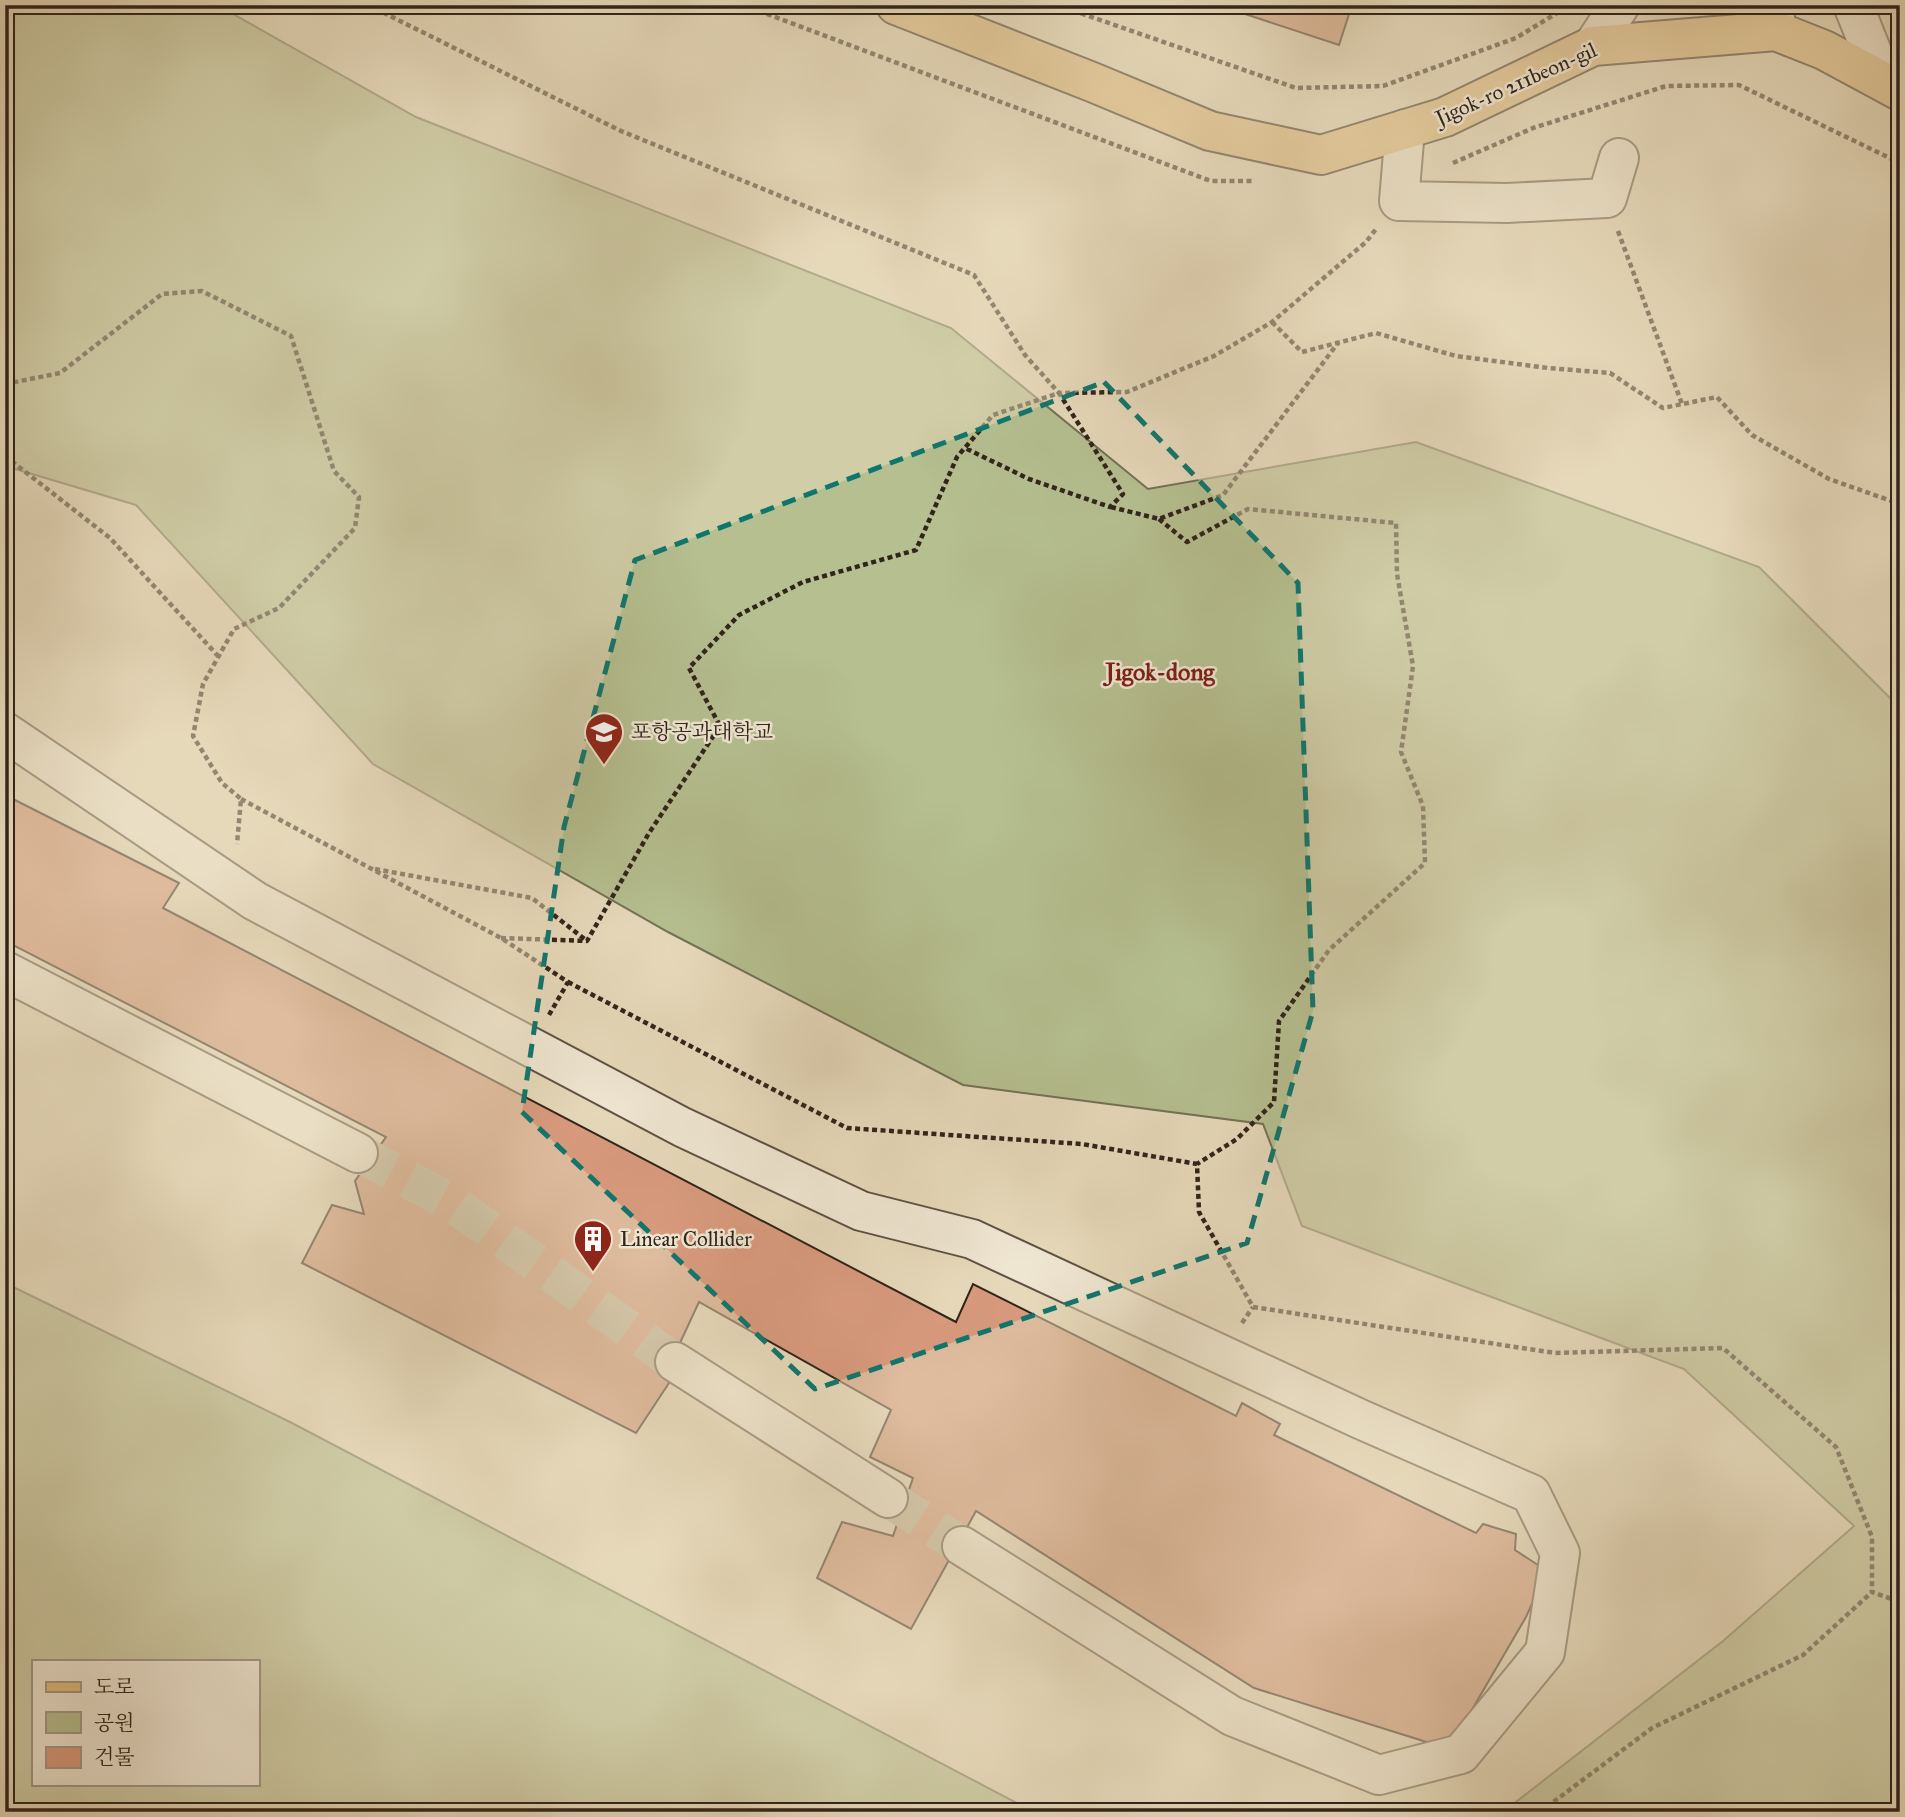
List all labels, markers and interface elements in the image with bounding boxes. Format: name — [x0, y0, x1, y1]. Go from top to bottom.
street label: Jigok-ro 211beon-gil — [1429, 37, 1601, 132]
district label: Jigok-dong — [1102, 657, 1215, 687]
school or university icon: 포항공과대학교 — [583, 711, 625, 766]
place label: 포항공과대학교 — [631, 719, 773, 745]
building icon: Linear Collider — [572, 1218, 614, 1273]
place label: Linear Collider — [620, 1226, 752, 1252]
legend — [32, 1660, 259, 1786]
text: 도로 — [94, 1674, 135, 1700]
text: 공원 — [94, 1710, 135, 1736]
text: 건물 — [94, 1744, 135, 1770]

